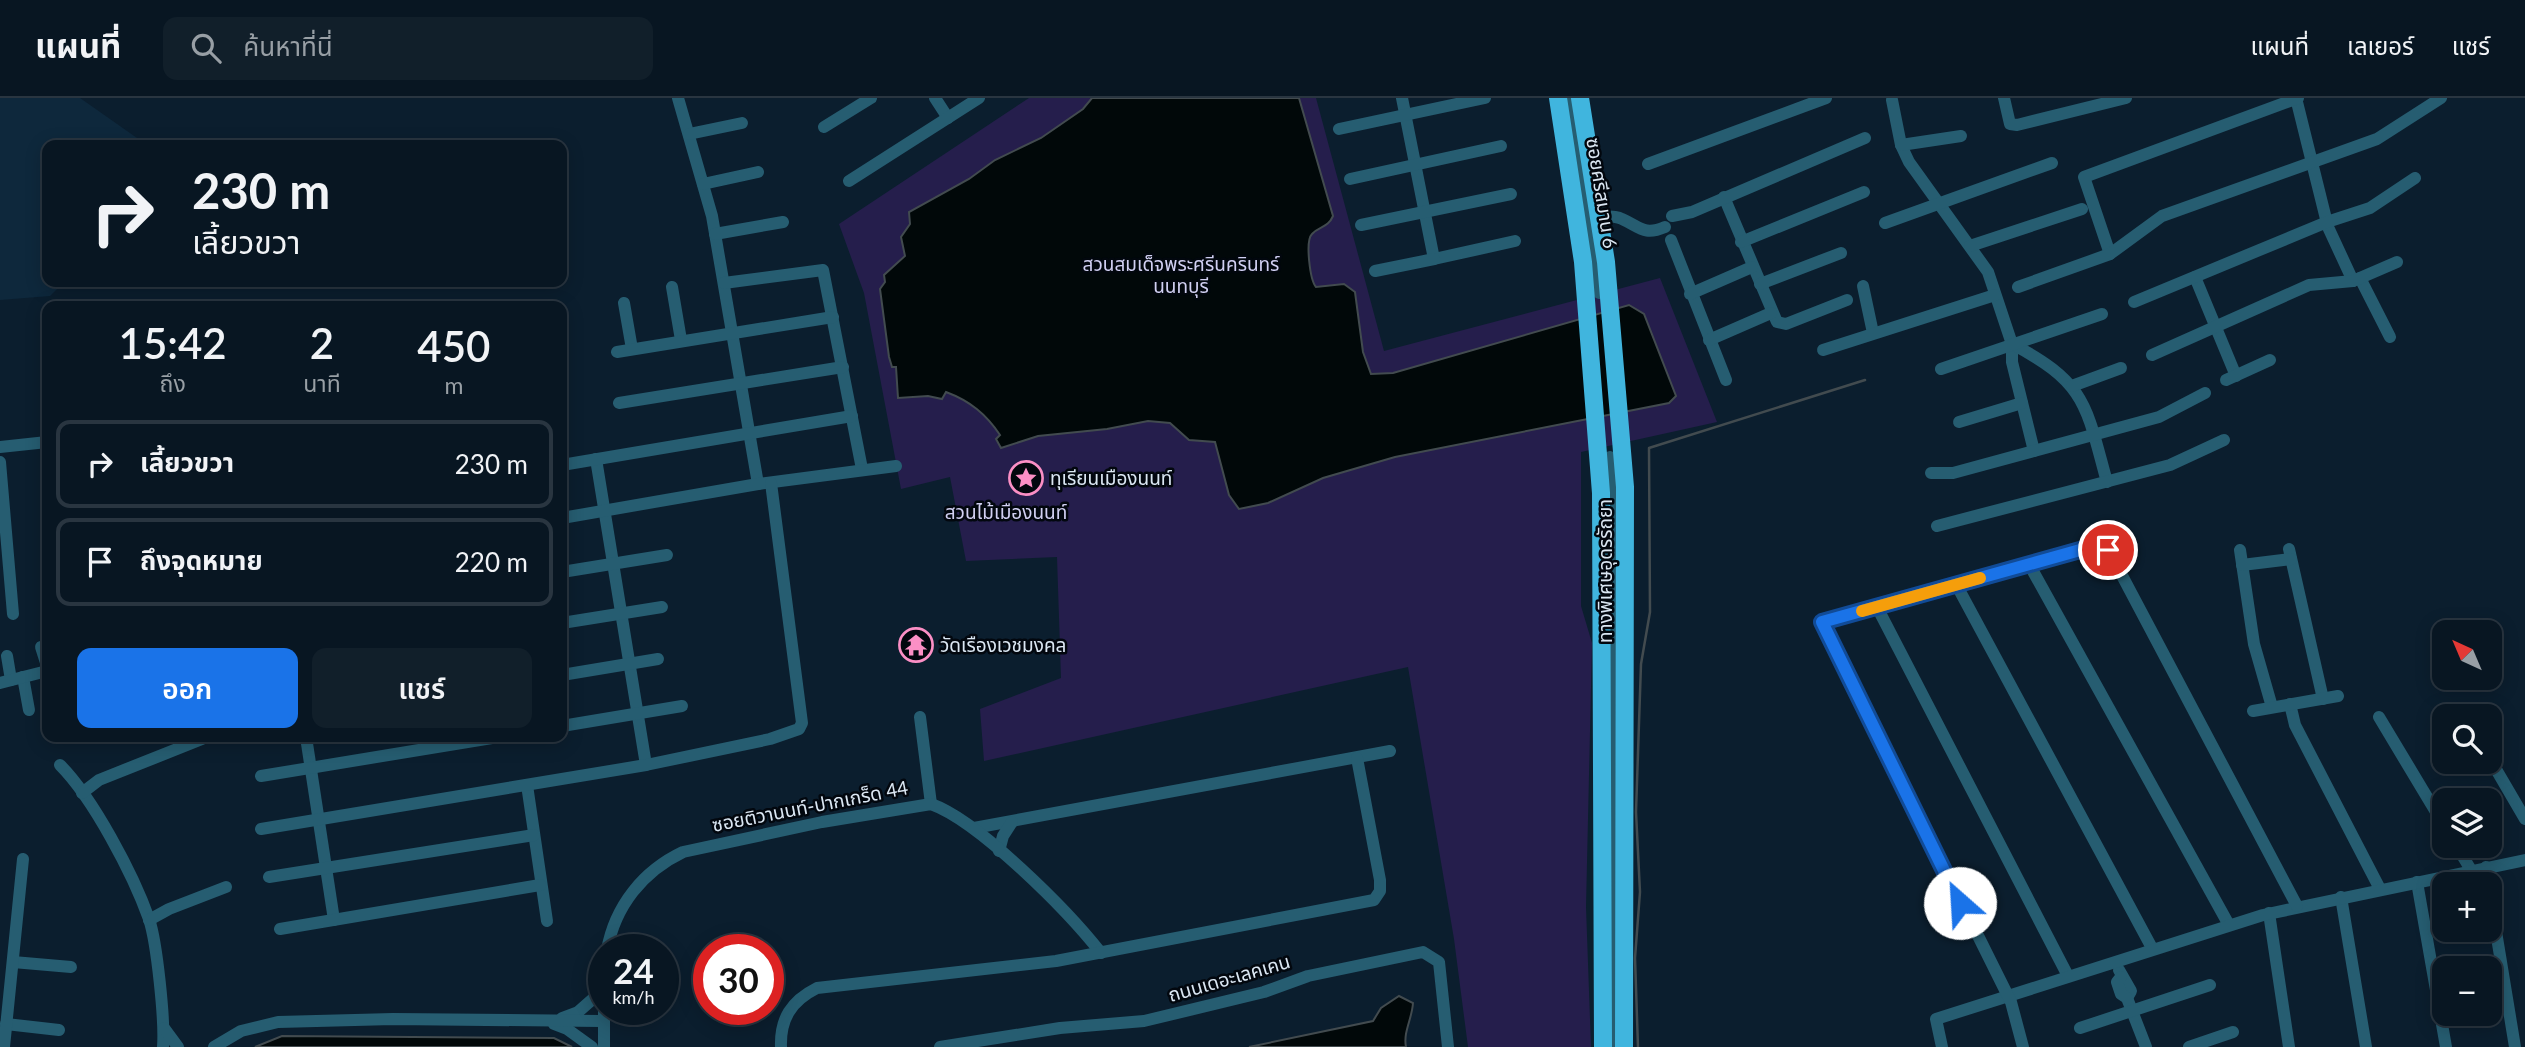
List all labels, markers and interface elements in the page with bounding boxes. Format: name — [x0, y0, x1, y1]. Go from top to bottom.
search box — [163, 17, 653, 80]
text: แผนที่ — [35, 25, 121, 65]
icon: search — [187, 29, 225, 67]
text: ค้นหาที่นี่ — [243, 30, 333, 62]
text: แผนที่ — [2251, 31, 2309, 60]
text: เลเยอร์ — [2347, 31, 2414, 60]
text: แชร์ — [2452, 31, 2490, 60]
street label: ซอยศรีสมาน 6 — [1582, 136, 1623, 250]
text: 230 m — [192, 161, 330, 219]
icon: right — [77, 168, 168, 259]
text: เลี้ยวขวา — [192, 222, 300, 261]
park label: สวนสมเด็จพระศรีนครินทร์ นนทบุรี — [1083, 252, 1280, 298]
text: 15:42 — [119, 318, 227, 368]
text: 2 — [310, 318, 334, 368]
text: 450 — [417, 321, 490, 371]
text: ถึง — [160, 369, 186, 397]
text: นาที — [303, 369, 341, 397]
text: m — [444, 371, 463, 399]
icon: right — [81, 445, 119, 483]
text: เลี้ยวขวา — [140, 446, 234, 478]
text: 230 m — [455, 448, 528, 480]
place icon: ทุเรียนเมืองนนท์ — [1007, 459, 1045, 497]
place label: ทุเรียนเมืองนนท์ — [1050, 466, 1172, 490]
street label: ทางพิเศษอุดรรัถยา — [1593, 499, 1617, 643]
park label: สวนไม้เมืองนนท์ — [945, 500, 1067, 523]
pin — [2078, 520, 2138, 580]
icon: arrive — [2089, 531, 2127, 569]
icon: arrive — [81, 543, 119, 581]
text: ถึงจุดหมาย — [140, 544, 263, 576]
text: 220 m — [455, 546, 528, 578]
north arrow — [2432, 620, 2502, 690]
map controls — [2432, 620, 2502, 1026]
temple icon: วัดเรืองเวชมงคล — [897, 626, 935, 664]
place label: วัดเรืองเวชมงคล — [940, 633, 1066, 656]
button: ออก — [77, 648, 298, 728]
button: แชร์ — [312, 648, 532, 728]
button: search — [2432, 704, 2502, 774]
street label: ซอยติวานนท์-ปากเกร็ด 44 — [710, 775, 910, 836]
button: layers — [2432, 788, 2502, 858]
position arrow — [1923, 866, 1997, 940]
button: + — [2432, 872, 2502, 942]
speed limit sign: 30 — [693, 934, 784, 1025]
text: 24 — [613, 949, 654, 991]
street label: ถนนเดอะเลคเคน — [1165, 949, 1293, 1006]
button: − — [2432, 956, 2502, 1026]
text: km/h — [612, 986, 655, 1008]

